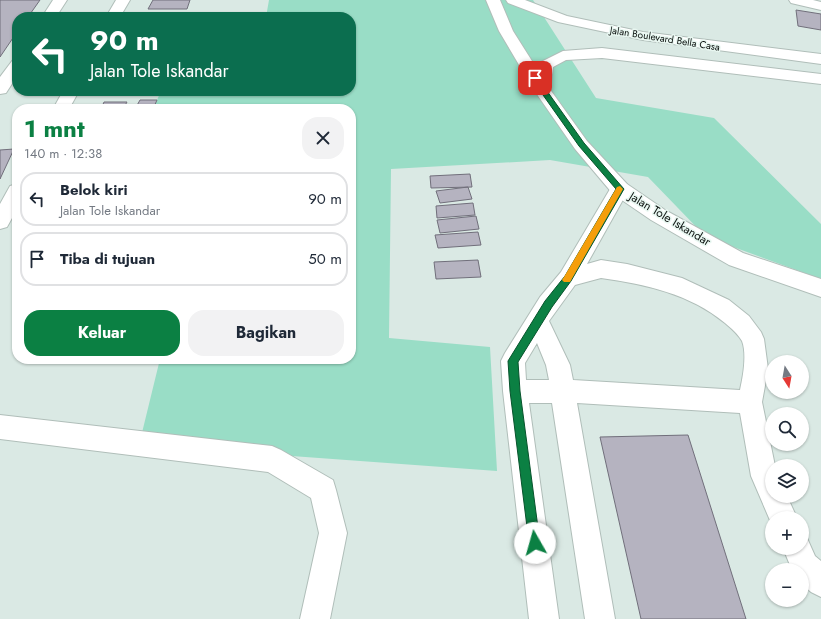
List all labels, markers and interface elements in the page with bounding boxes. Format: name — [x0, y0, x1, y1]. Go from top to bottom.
text: 90 m — [90, 20, 159, 61]
street label: Jalan Boulevard Bella Casa — [607, 22, 721, 55]
icon: left — [24, 28, 76, 80]
text: Jalan Tole Iskandar — [90, 58, 229, 84]
pin — [518, 61, 552, 95]
icon: arrive — [524, 67, 546, 89]
text: 1 mnt — [24, 111, 85, 146]
button: close — [302, 117, 344, 159]
text: 140 m · 12:38 — [24, 144, 102, 163]
text: Belok kiri — [60, 179, 128, 201]
street label: Jalan Tole Iskandar — [624, 186, 715, 251]
icon: left — [26, 188, 48, 210]
text: 90 m — [308, 188, 342, 210]
text: Jalan Tole Iskandar — [60, 201, 160, 220]
icon: arrive — [26, 248, 48, 270]
text: Tiba di tujuan — [60, 248, 155, 270]
text: 50 m — [308, 248, 342, 270]
button: Keluar — [24, 310, 180, 356]
button: Bagikan — [188, 310, 344, 356]
north arrow — [765, 355, 809, 399]
map controls — [765, 355, 809, 607]
button: search — [765, 407, 809, 451]
button: layers — [765, 459, 809, 503]
button: + — [765, 511, 809, 555]
position arrow — [514, 522, 556, 564]
button: − — [765, 563, 809, 607]

